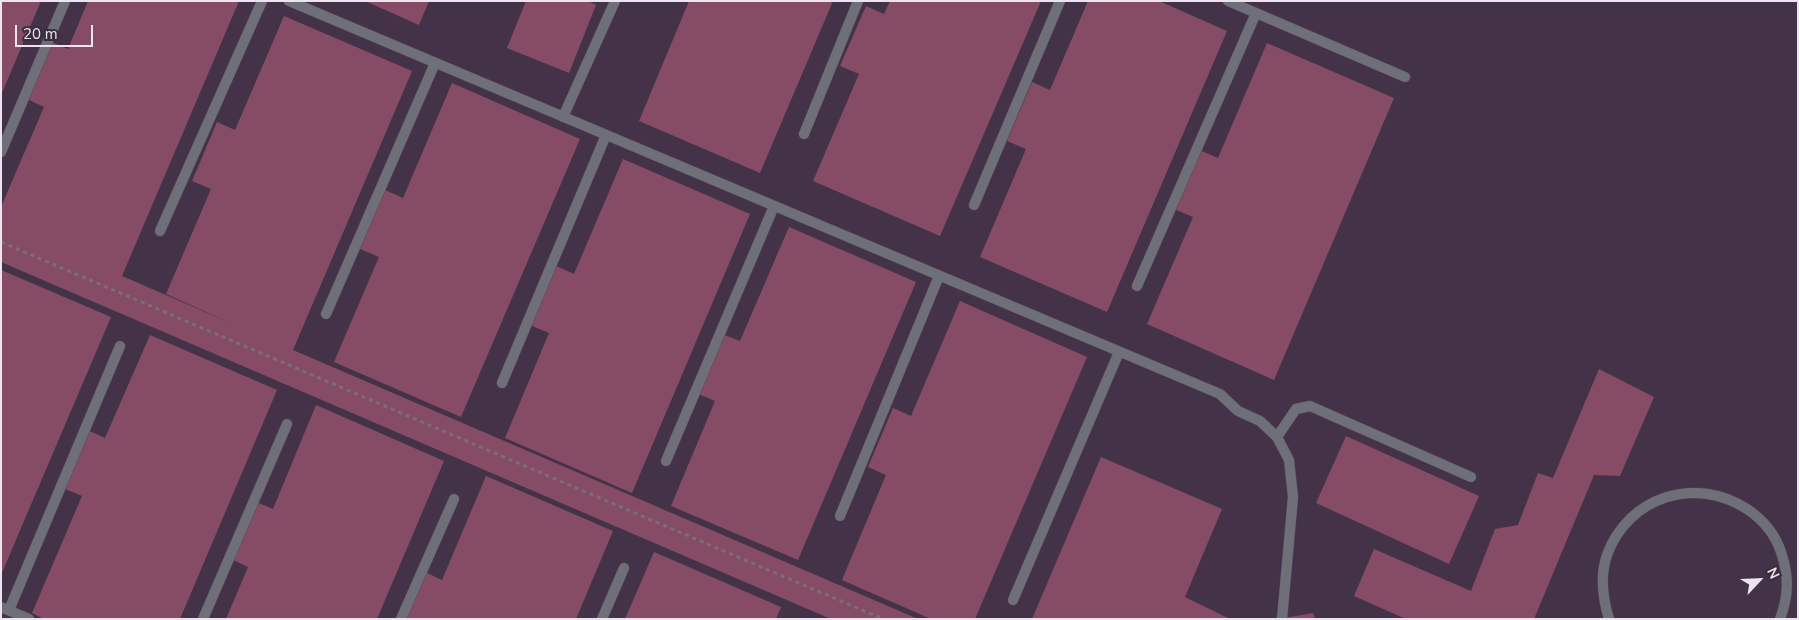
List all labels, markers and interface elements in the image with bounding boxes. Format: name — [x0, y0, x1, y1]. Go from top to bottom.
scale bar — [18, 15, 95, 47]
text: 20 m — [23, 24, 58, 44]
north arrow — [1734, 555, 1784, 605]
text: N — [1762, 565, 1784, 582]

